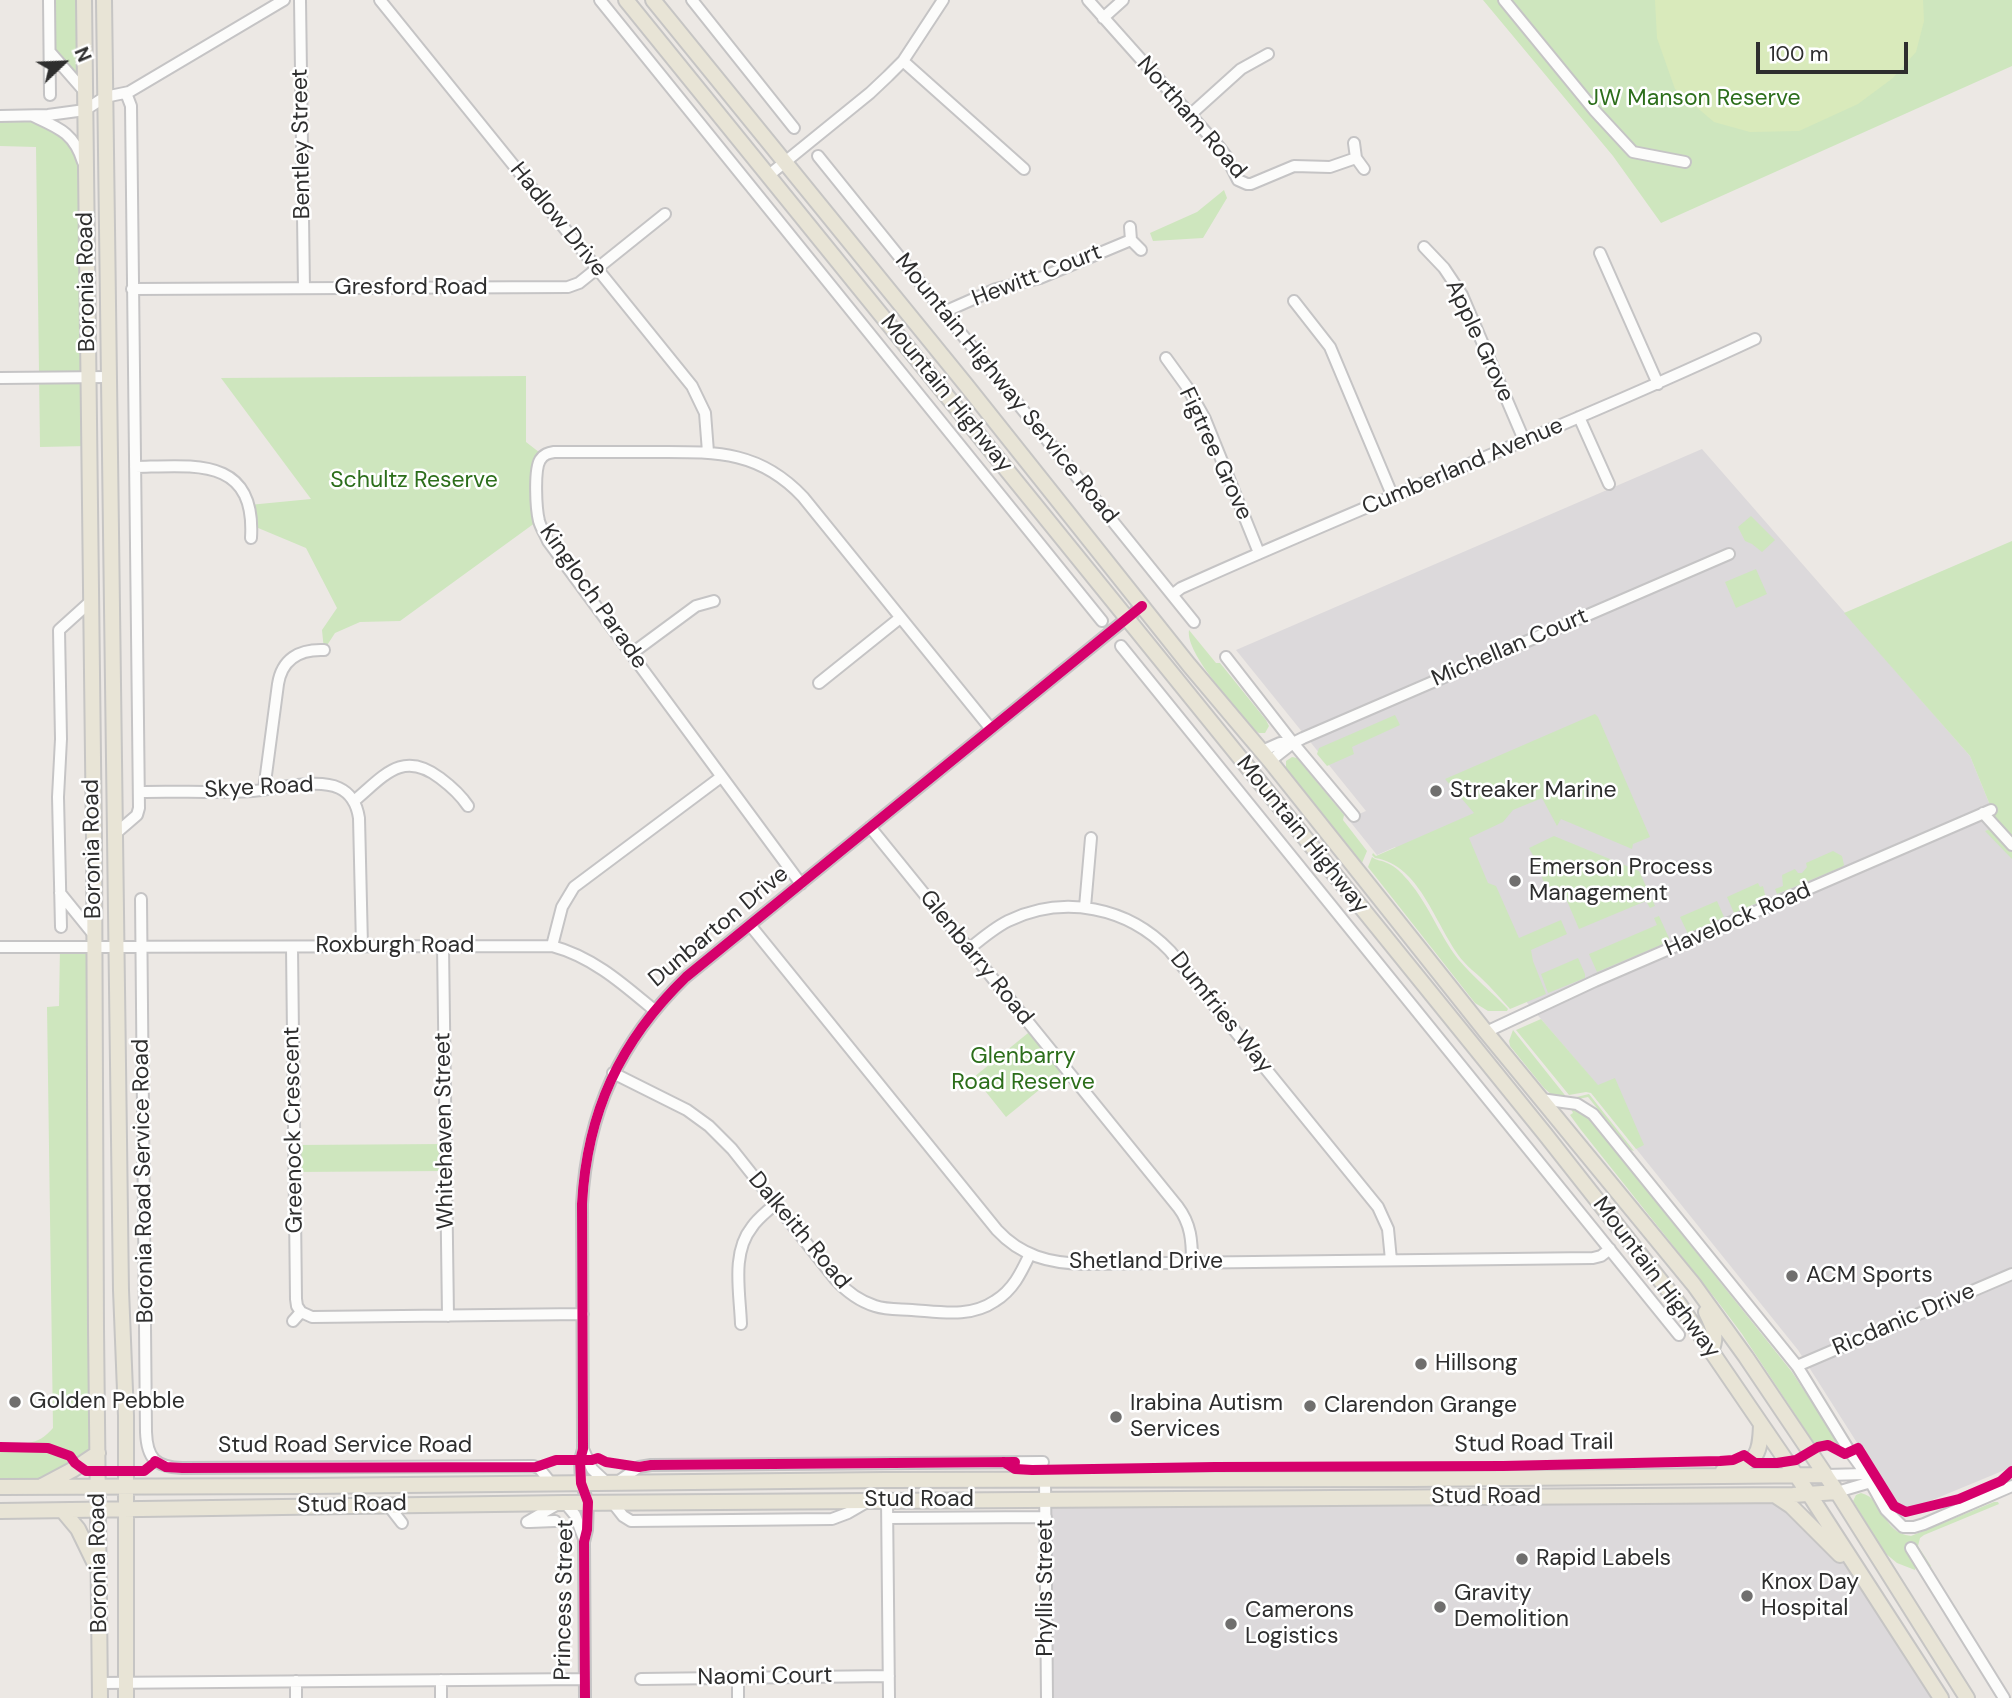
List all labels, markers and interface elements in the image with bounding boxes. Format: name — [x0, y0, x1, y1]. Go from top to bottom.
north arrow — [28, 28, 98, 98]
scale bar — [1760, 28, 1912, 72]
text: 100 m — [1769, 40, 1829, 68]
text: N — [69, 43, 97, 66]
street label: Northam Road — [1130, 51, 1252, 185]
street label: Bentley Street — [287, 68, 317, 220]
park label: JW Manson Reserve — [1587, 85, 1801, 113]
street label: Hadlow Drive — [504, 157, 612, 283]
street label: Boronia Road — [72, 212, 102, 352]
street label: Hewitt Court — [968, 239, 1106, 313]
street label: Mountain Highway Service Road — [888, 248, 1124, 530]
street label: Gresford Road — [334, 274, 488, 302]
street label: Apple Grove — [1439, 276, 1519, 406]
street label: Mountain Highway — [874, 310, 1018, 478]
street label: Figtree Grove — [1172, 383, 1258, 525]
street label: Cumberland Avenue — [1358, 412, 1568, 522]
park label: Schultz Reserve — [330, 467, 498, 495]
street label: Kingloch Parade — [533, 519, 653, 675]
street label: Michellan Court — [1428, 603, 1592, 693]
street label: Mountain Highway — [1230, 751, 1374, 919]
street label: Skye Road — [204, 771, 314, 805]
place label: Streaker Marine — [1450, 777, 1617, 805]
street label: Boronia Road — [78, 779, 108, 919]
marker: Streaker Marine — [1428, 783, 1444, 799]
place label: Emerson Process Management — [1529, 854, 1713, 908]
street label: Dunbarton Drive — [644, 861, 794, 993]
marker: Emerson Process Management — [1507, 873, 1523, 889]
street label: Havelock Road — [1661, 877, 1815, 963]
street label: Glenbarry Road — [913, 885, 1039, 1031]
street label: Roxburgh Road — [315, 932, 475, 960]
street label: Dumfries Way — [1164, 947, 1278, 1079]
street label: Greenock Crescent — [278, 1026, 310, 1234]
street label: Whitehaven Street — [429, 1032, 461, 1230]
street label: Boronia Road Service Road — [128, 1038, 160, 1324]
park label: Glenbarry Road Reserve — [951, 1043, 1095, 1097]
street label: Dalkeith Road — [742, 1167, 856, 1295]
street label: Mountain Highway — [1586, 1192, 1726, 1364]
street label: Shetland Drive — [1069, 1248, 1223, 1276]
place label: ACM Sports — [1806, 1262, 1933, 1290]
marker: ACM Sports — [1784, 1268, 1800, 1284]
street label: Ricdanic Drive — [1829, 1278, 1979, 1362]
place label: Hillsong — [1435, 1350, 1518, 1378]
marker: Hillsong — [1413, 1356, 1429, 1372]
place label: Golden Pebble — [29, 1388, 185, 1416]
place label: Irabina Autism Services — [1130, 1390, 1283, 1444]
place label: Clarendon Grange — [1324, 1392, 1517, 1420]
marker: Golden Pebble — [7, 1394, 23, 1410]
marker: Clarendon Grange — [1302, 1398, 1318, 1414]
marker: Irabina Autism Services — [1108, 1409, 1124, 1425]
street label: Stud Road Trail — [1454, 1429, 1614, 1459]
street label: Stud Road Service Road — [218, 1432, 472, 1460]
street label: Stud Road — [1431, 1483, 1541, 1511]
street label: Stud Road — [864, 1486, 974, 1514]
street label: Stud Road — [297, 1490, 407, 1520]
street label: Boronia Road — [84, 1493, 114, 1633]
street label: Princess Street — [550, 1519, 580, 1681]
street label: Phyllis Street — [1032, 1519, 1060, 1657]
place label: Rapid Labels — [1536, 1545, 1671, 1573]
marker: Rapid Labels — [1514, 1551, 1530, 1567]
place label: Knox Day Hospital — [1761, 1569, 1859, 1623]
place label: Gravity Demolition — [1454, 1580, 1569, 1634]
marker: Knox Day Hospital — [1739, 1588, 1755, 1604]
place label: Camerons Logistics — [1245, 1597, 1354, 1651]
marker: Gravity Demolition — [1432, 1599, 1448, 1615]
marker: Camerons Logistics — [1223, 1616, 1239, 1632]
street label: Naomi Court — [697, 1662, 833, 1692]

